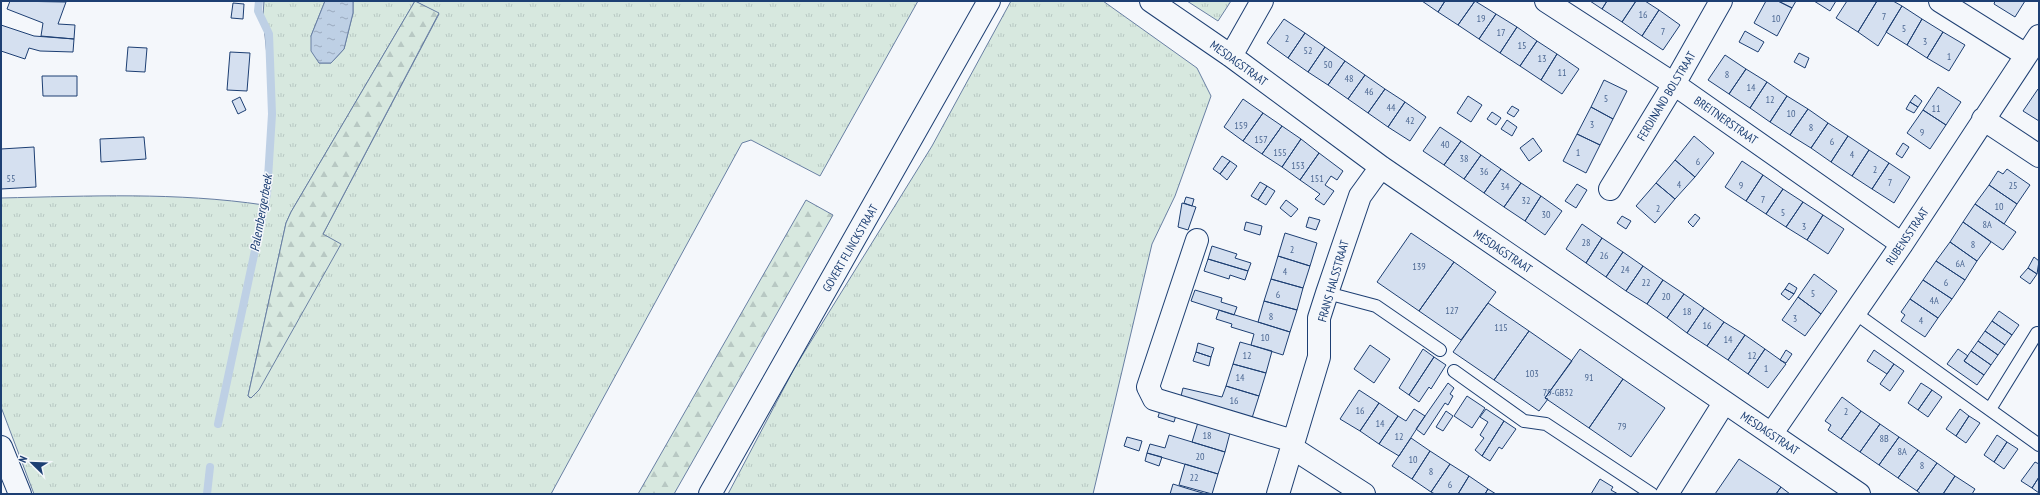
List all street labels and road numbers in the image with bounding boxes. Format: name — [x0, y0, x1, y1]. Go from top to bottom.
street label: MESDAGSTRAAT — [1207, 37, 1271, 89]
street label: FERDINAND BOLSTRAAT — [1633, 48, 1699, 143]
street label: BREITNERSTRAAT — [1691, 93, 1761, 148]
street label: GOVERT FLINCKSTRAAT — [819, 201, 881, 294]
street label: RUBENSSTRAAT — [1882, 204, 1932, 268]
street label: MESDAGSTRAAT — [1471, 226, 1536, 276]
street label: FRANS HALSSTRAAT — [1314, 238, 1352, 324]
street label: MESDAGSTRAAT — [1738, 408, 1803, 458]

